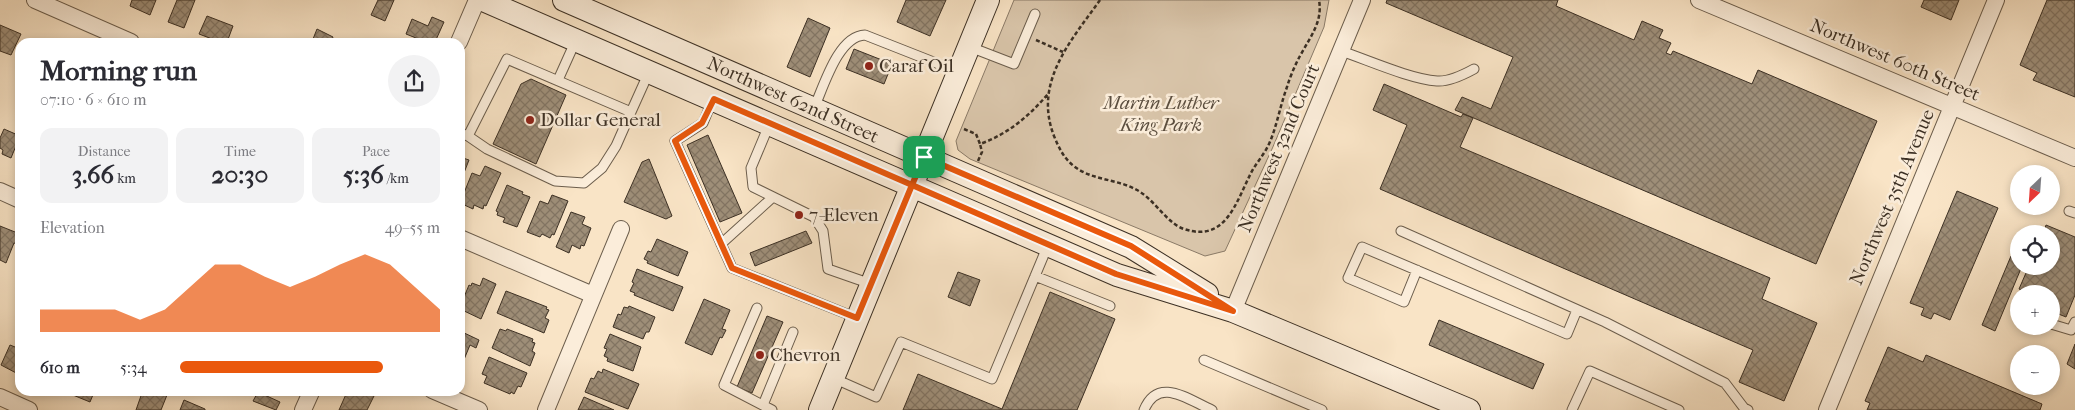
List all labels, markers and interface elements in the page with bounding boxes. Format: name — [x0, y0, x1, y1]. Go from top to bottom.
street label: Northwest 60th Street — [1807, 14, 1983, 106]
street label: Northwest 62nd Street — [704, 52, 882, 148]
text: Morning run — [40, 54, 197, 87]
button: share — [388, 55, 440, 107]
place label: Caraf Oil — [879, 55, 954, 77]
marker: Caraf Oil — [863, 60, 875, 72]
street label: Northwest 32nd Court — [1234, 60, 1325, 235]
text: 07:10 · 6 × 610 m — [40, 90, 146, 109]
park label: Martin Luther King Park — [1101, 92, 1220, 136]
street label: Northwest 35th Avenue — [1845, 106, 1939, 288]
place label: Dollar General — [540, 109, 661, 131]
marker: Dollar General — [524, 114, 536, 126]
pin — [903, 136, 945, 178]
text: Distance — [78, 143, 130, 160]
text: Time — [224, 143, 256, 160]
text: Pace — [362, 143, 390, 160]
icon: arrive — [910, 143, 938, 171]
text: 3.66 — [72, 160, 114, 189]
text: 20:30 — [212, 160, 268, 189]
text: 5:36 — [343, 160, 384, 189]
north arrow — [2010, 165, 2060, 215]
map controls — [2010, 165, 2060, 395]
text: km — [114, 170, 136, 187]
text: /km — [384, 170, 409, 187]
place label: 7-Eleven — [809, 204, 879, 226]
marker: 7-Eleven — [793, 209, 805, 221]
text: Elevation — [40, 218, 105, 237]
text: 49–55 m — [385, 218, 440, 237]
button: locate — [2010, 225, 2060, 275]
button: + — [2010, 285, 2060, 335]
place label: Chevron — [770, 344, 841, 366]
button: − — [2010, 345, 2060, 395]
marker: Chevron — [754, 349, 766, 361]
text: 610 m — [40, 358, 80, 377]
text: 5:34 — [120, 358, 147, 377]

